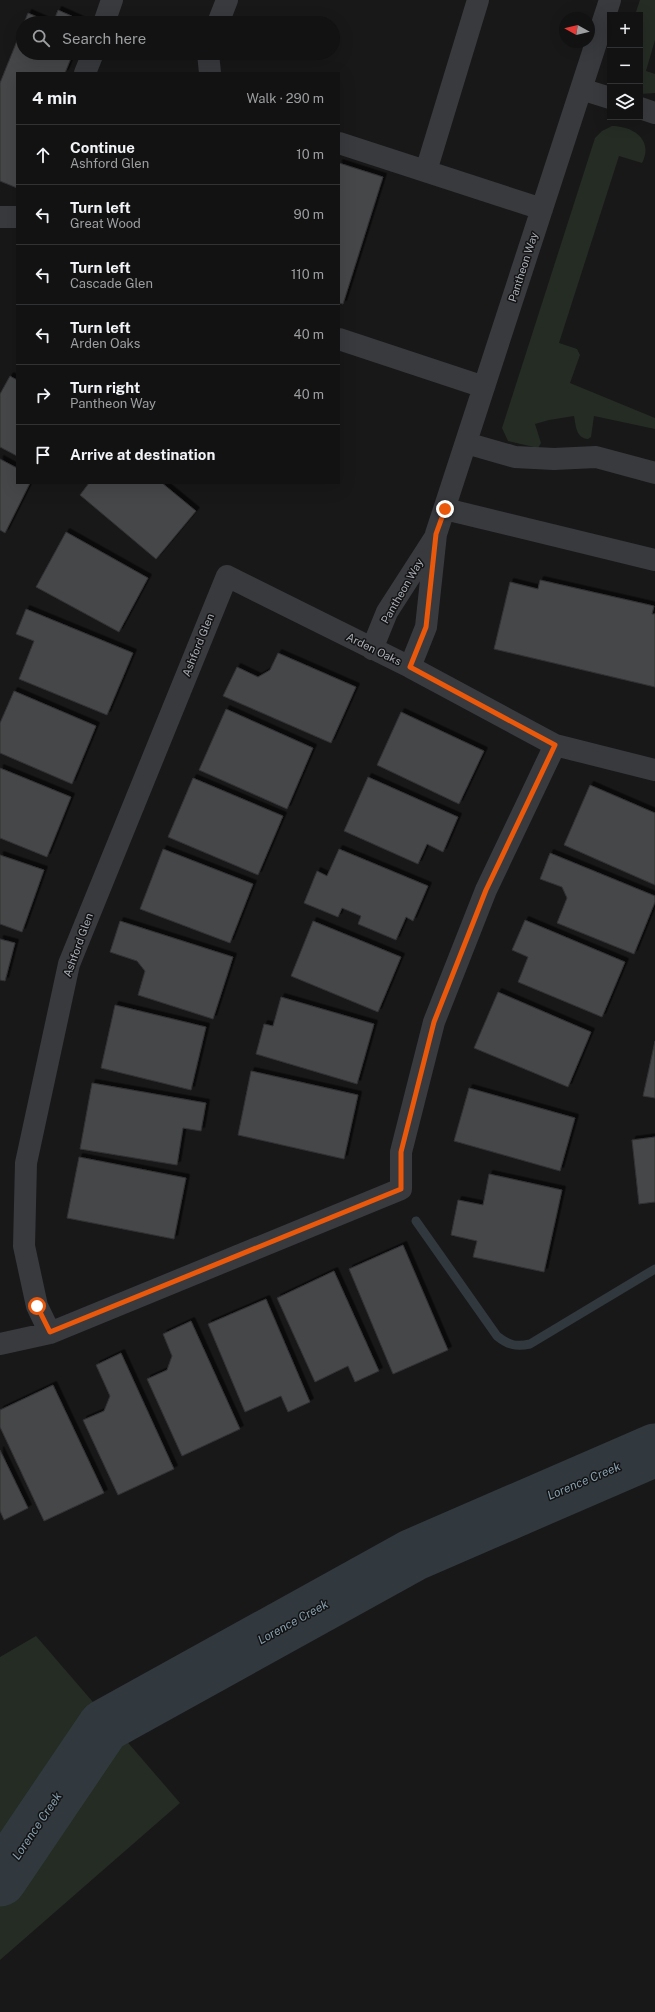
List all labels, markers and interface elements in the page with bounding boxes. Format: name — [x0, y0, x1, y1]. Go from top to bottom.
north arrow — [559, 12, 595, 48]
map controls — [607, 12, 643, 120]
button: + — [607, 12, 643, 48]
search box — [16, 16, 340, 60]
icon: search — [30, 27, 52, 49]
text: Search here — [62, 30, 146, 47]
button: − — [607, 48, 643, 84]
button: layers — [607, 84, 643, 120]
text: 4 min — [32, 88, 77, 108]
text: Walk · 290 m — [246, 91, 324, 106]
text: Continue — [70, 139, 135, 156]
icon: ahead — [32, 144, 54, 166]
text: 10 m — [296, 147, 324, 162]
text: Ashford Glen — [70, 156, 149, 171]
text: Turn left — [70, 199, 131, 216]
icon: left — [32, 204, 54, 226]
text: 90 m — [294, 207, 324, 222]
text: Great Wood — [70, 216, 141, 231]
street label: Pantheon Way — [506, 230, 540, 303]
text: Turn left — [70, 259, 131, 276]
icon: left — [32, 264, 54, 286]
text: 110 m — [291, 267, 324, 282]
text: Cascade Glen — [70, 276, 153, 291]
text: Turn left — [70, 319, 131, 336]
icon: left — [32, 324, 54, 346]
text: 40 m — [293, 327, 324, 342]
text: Arden Oaks — [70, 336, 140, 351]
text: Turn right — [70, 379, 140, 396]
icon: right — [32, 384, 54, 406]
text: 40 m — [293, 387, 324, 402]
text: Pantheon Way — [70, 396, 156, 411]
icon: arrive — [32, 444, 54, 466]
text: Arrive at destination — [70, 446, 215, 463]
route end — [436, 500, 454, 518]
street label: Pantheon Way — [379, 556, 425, 625]
street label: Ashford Glen — [180, 612, 216, 678]
street label: Arden Oaks — [345, 631, 404, 668]
street label: Ashford Glen — [61, 911, 95, 979]
route start — [28, 1297, 46, 1315]
water label: Lorence Creek — [545, 1459, 623, 1503]
water label: Lorence Creek — [255, 1597, 331, 1647]
water label: Lorence Creek — [9, 1789, 65, 1862]

